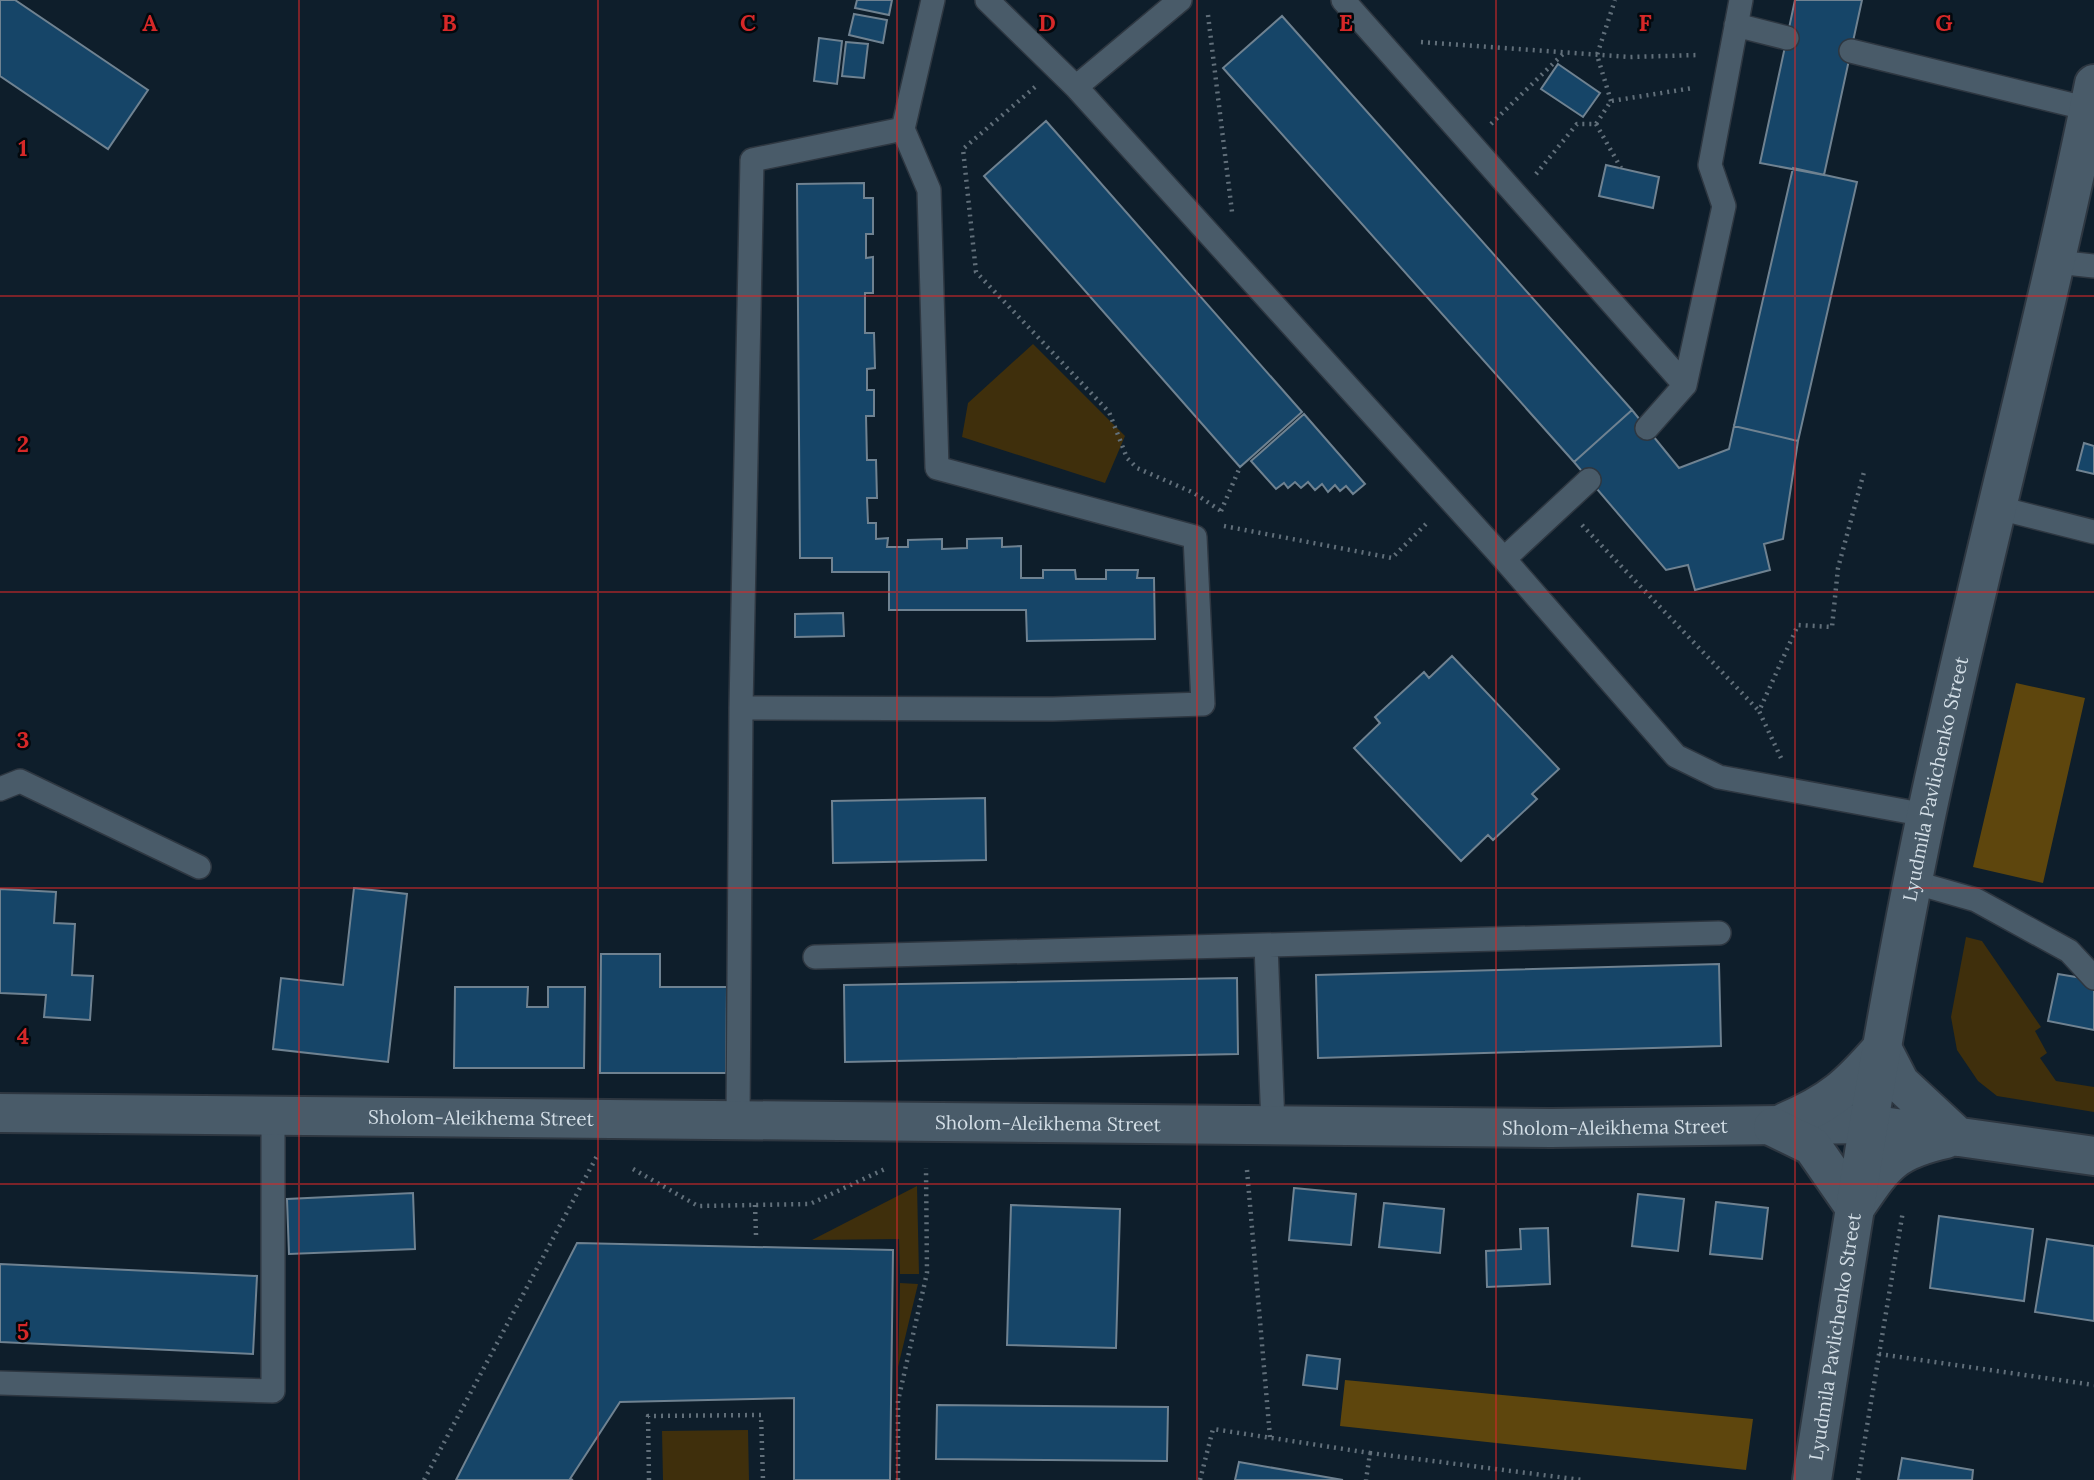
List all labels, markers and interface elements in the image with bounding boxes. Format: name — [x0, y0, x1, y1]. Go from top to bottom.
text: A — [142, 8, 158, 37]
text: B — [441, 8, 457, 37]
text: C — [740, 8, 756, 37]
text: D — [1038, 8, 1056, 37]
text: E — [1339, 8, 1353, 37]
text: F — [1638, 8, 1652, 37]
text: G — [1935, 8, 1953, 37]
text: 1 — [18, 133, 28, 162]
text: 2 — [17, 429, 29, 458]
street label: Lyudmila Pavlichenko Street — [1897, 653, 1973, 903]
text: 3 — [17, 725, 29, 754]
text: 4 — [17, 1021, 29, 1050]
street label: Sholom-Aleikhema Street — [368, 1105, 595, 1131]
street label: Sholom-Aleikhema Street — [935, 1110, 1162, 1136]
street label: Sholom-Aleikhema Street — [1502, 1114, 1729, 1140]
street label: Lyudmila Pavlichenko Street — [1803, 1211, 1866, 1462]
text: 5 — [17, 1317, 29, 1346]

